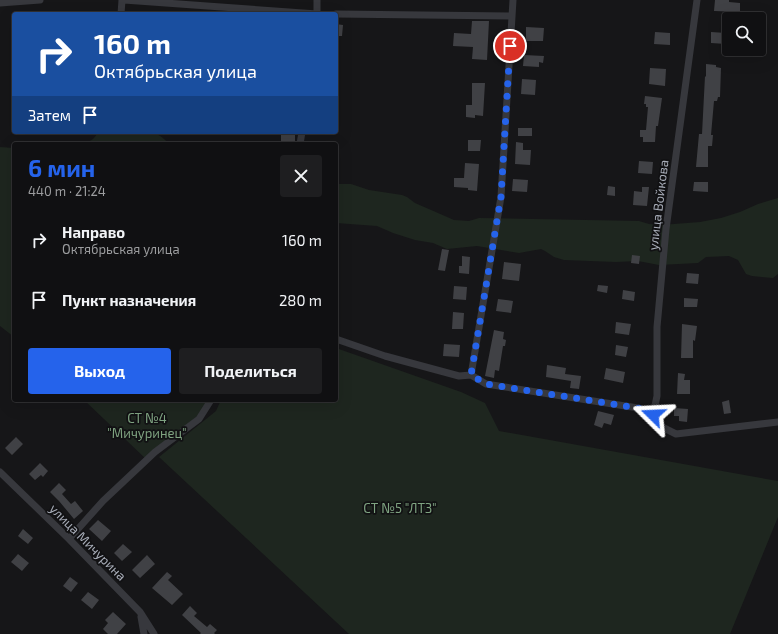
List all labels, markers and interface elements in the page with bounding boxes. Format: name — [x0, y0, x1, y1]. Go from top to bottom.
map controls — [722, 12, 766, 56]
button: search — [722, 12, 766, 56]
text: 160 m — [94, 26, 171, 60]
icon: right — [28, 28, 80, 80]
pin — [493, 29, 527, 63]
icon: arrive — [499, 35, 521, 57]
text: Октябрьская улица — [94, 60, 257, 82]
icon: arrive — [79, 104, 101, 126]
text: Затем — [28, 106, 71, 124]
text: 6 мин — [28, 153, 95, 182]
button: close — [280, 155, 322, 197]
street label: улица Войкова — [645, 159, 671, 251]
text: 440 m · 21:24 — [28, 183, 106, 199]
text: Направо — [62, 223, 125, 241]
icon: right — [28, 229, 50, 251]
text: 160 m — [282, 231, 322, 249]
text: Октябрьская улица — [62, 241, 180, 257]
icon: arrive — [28, 289, 50, 311]
text: Пункт назначения — [62, 291, 196, 309]
text: 280 m — [279, 291, 322, 309]
button: Выход — [28, 348, 171, 394]
button: Поделиться — [179, 348, 322, 394]
position arrow — [632, 394, 674, 436]
park label: СТ №4 "Мичуринец" — [107, 410, 187, 441]
street label: улица Мичурина — [46, 500, 130, 584]
park label: СТ №5 "ЛТЗ" — [363, 500, 437, 516]

